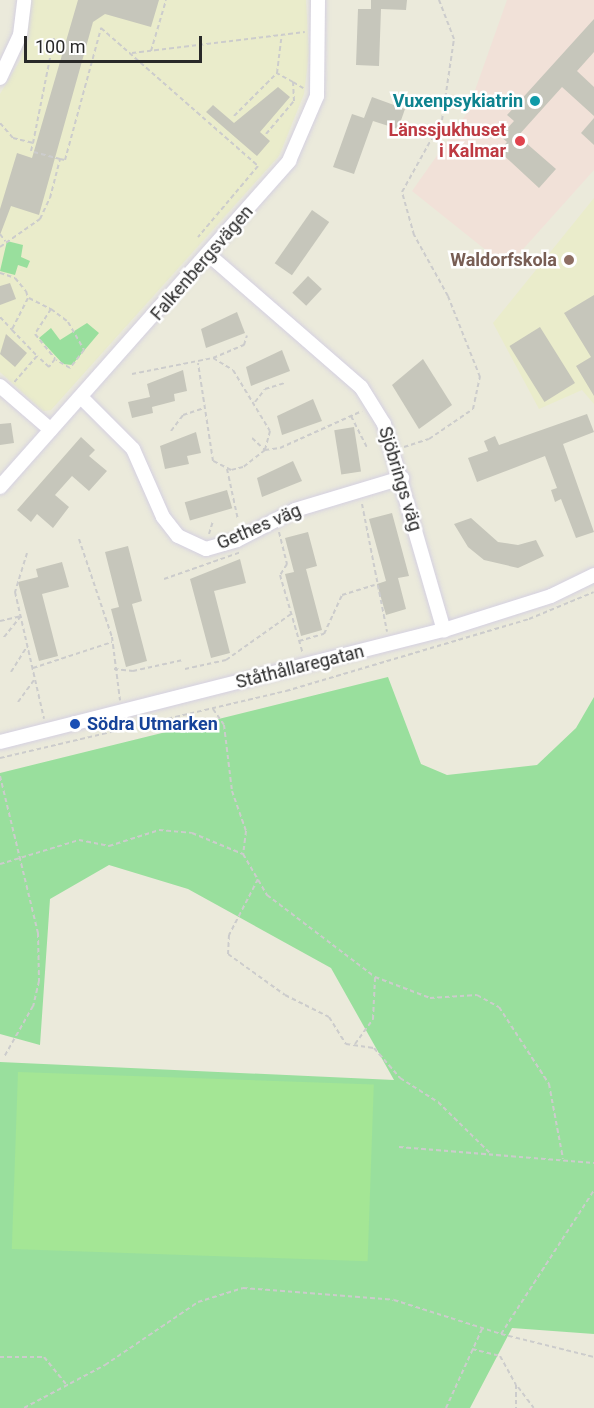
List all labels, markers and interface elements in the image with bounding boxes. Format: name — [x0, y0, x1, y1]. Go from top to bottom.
scale bar — [27, 24, 206, 62]
text: 100 m — [35, 36, 86, 57]
place label: Vuxenpsykiatrin — [393, 90, 523, 112]
marker: Vuxenpsykiatrin — [528, 94, 542, 108]
place label: Länssjukhuset i Kalmar — [388, 120, 506, 162]
marker: Länssjukhuset i Kalmar — [511, 132, 529, 150]
street label: Falkenbergsvägen — [146, 201, 258, 325]
place label: Waldorfskola — [450, 249, 557, 271]
marker: Waldorfskola — [562, 253, 576, 267]
street label: Sjöbrings väg — [374, 424, 426, 534]
street label: Gethes väg — [214, 500, 304, 554]
street label: Ståthållaregatan — [234, 641, 366, 693]
place label: Södra Utmarken — [87, 713, 218, 735]
marker: Södra Utmarken — [68, 717, 82, 731]

